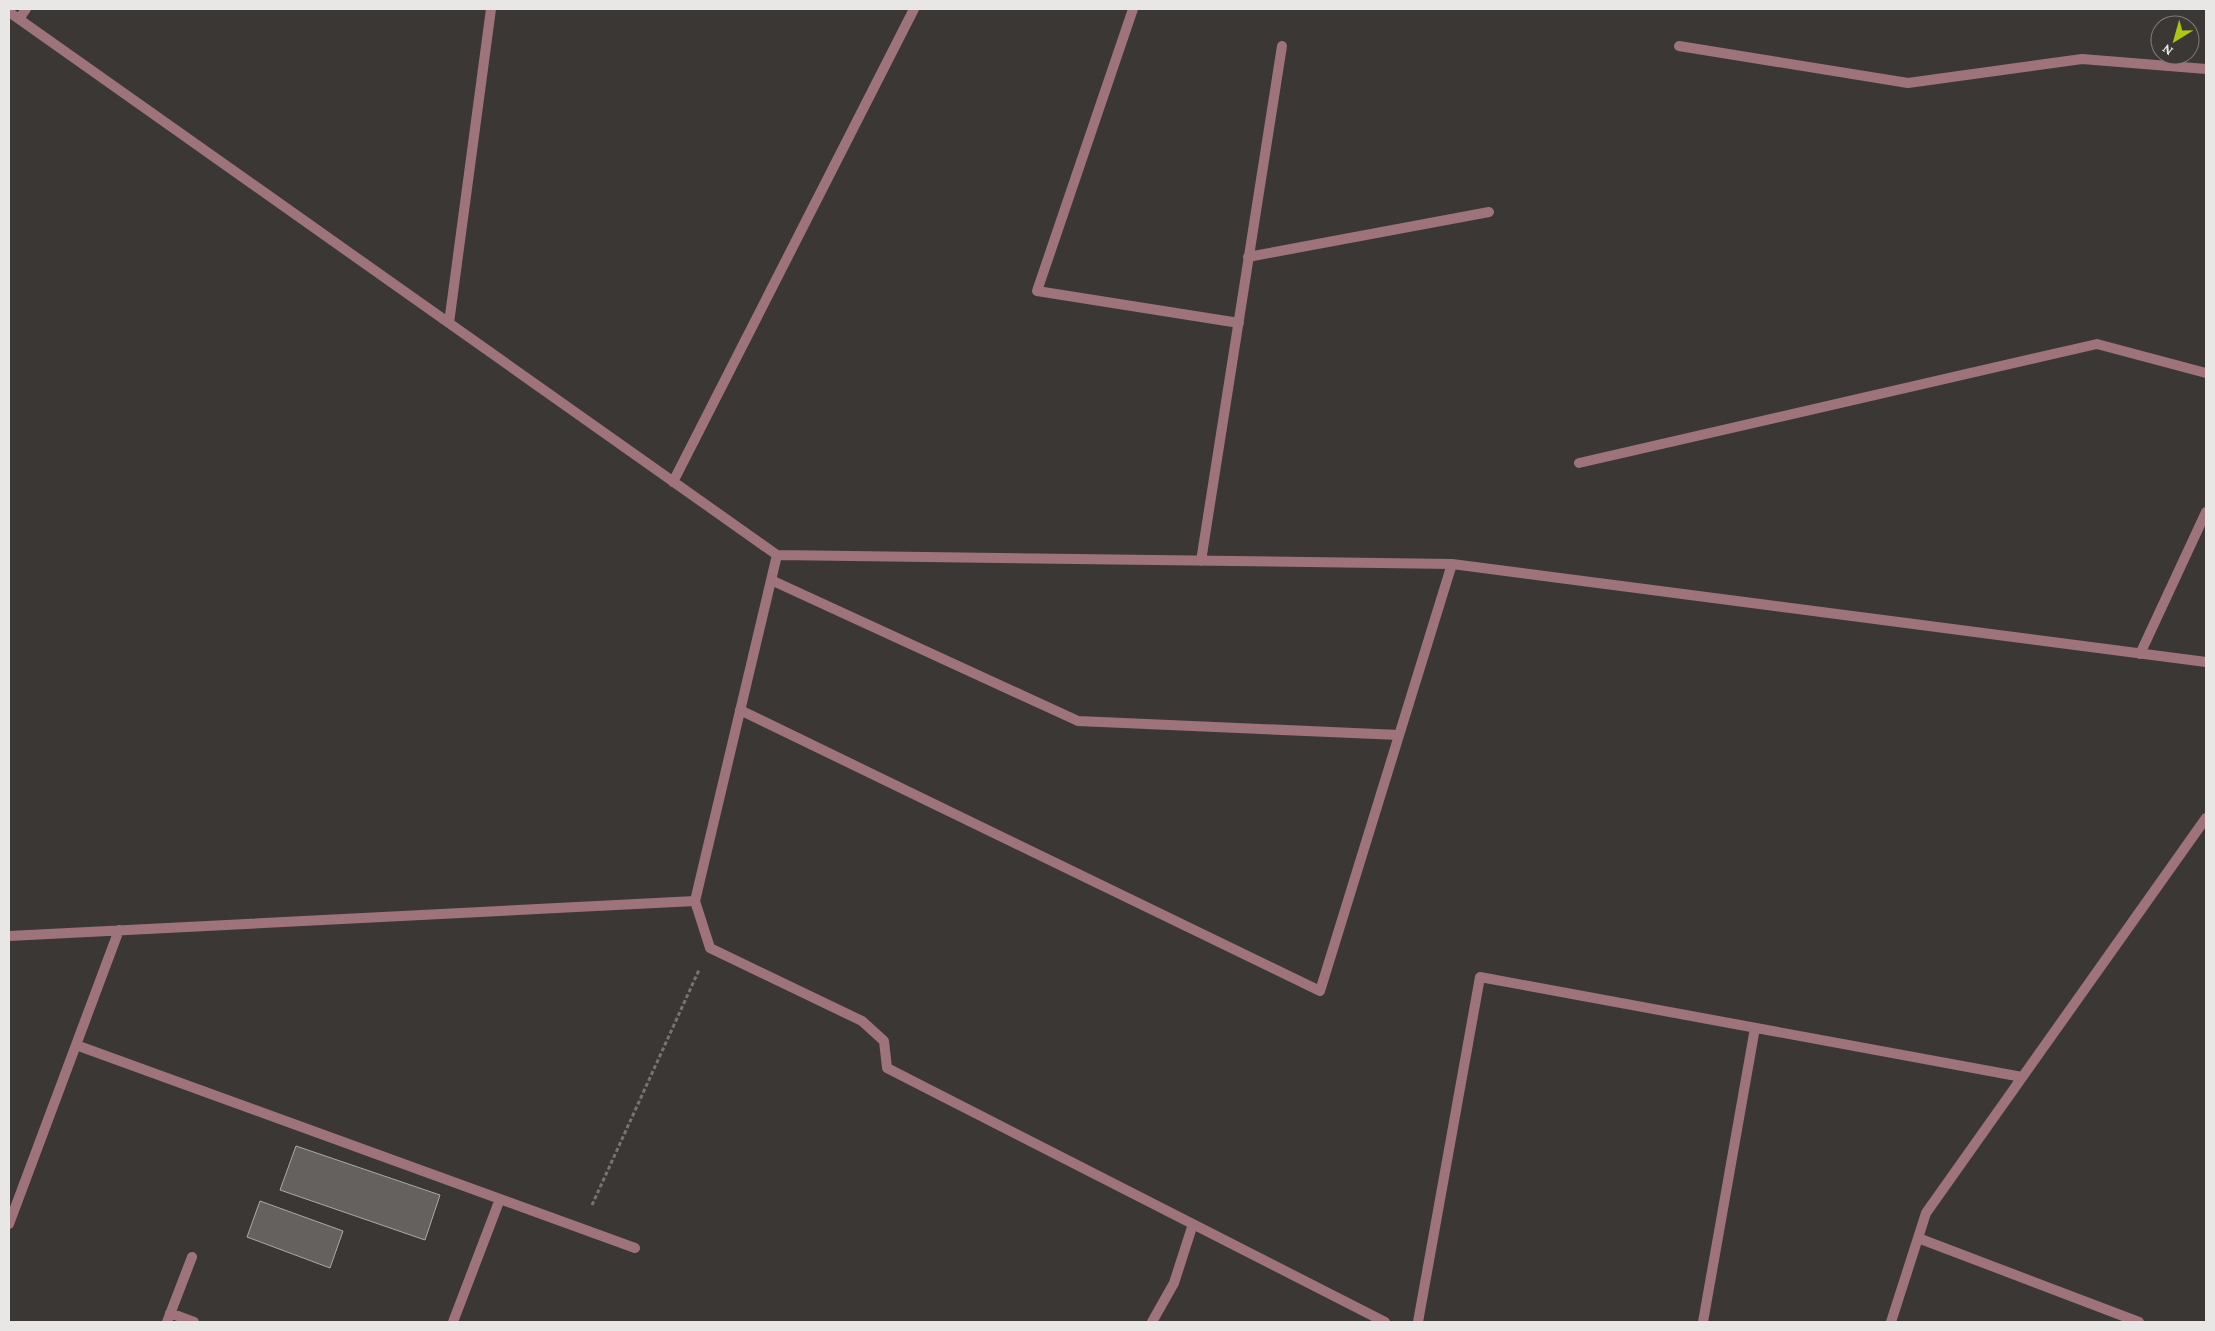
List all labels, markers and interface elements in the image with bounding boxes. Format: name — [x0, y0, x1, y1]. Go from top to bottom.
north arrow — [2150, 15, 2200, 65]
text: N — [2158, 41, 2176, 60]

